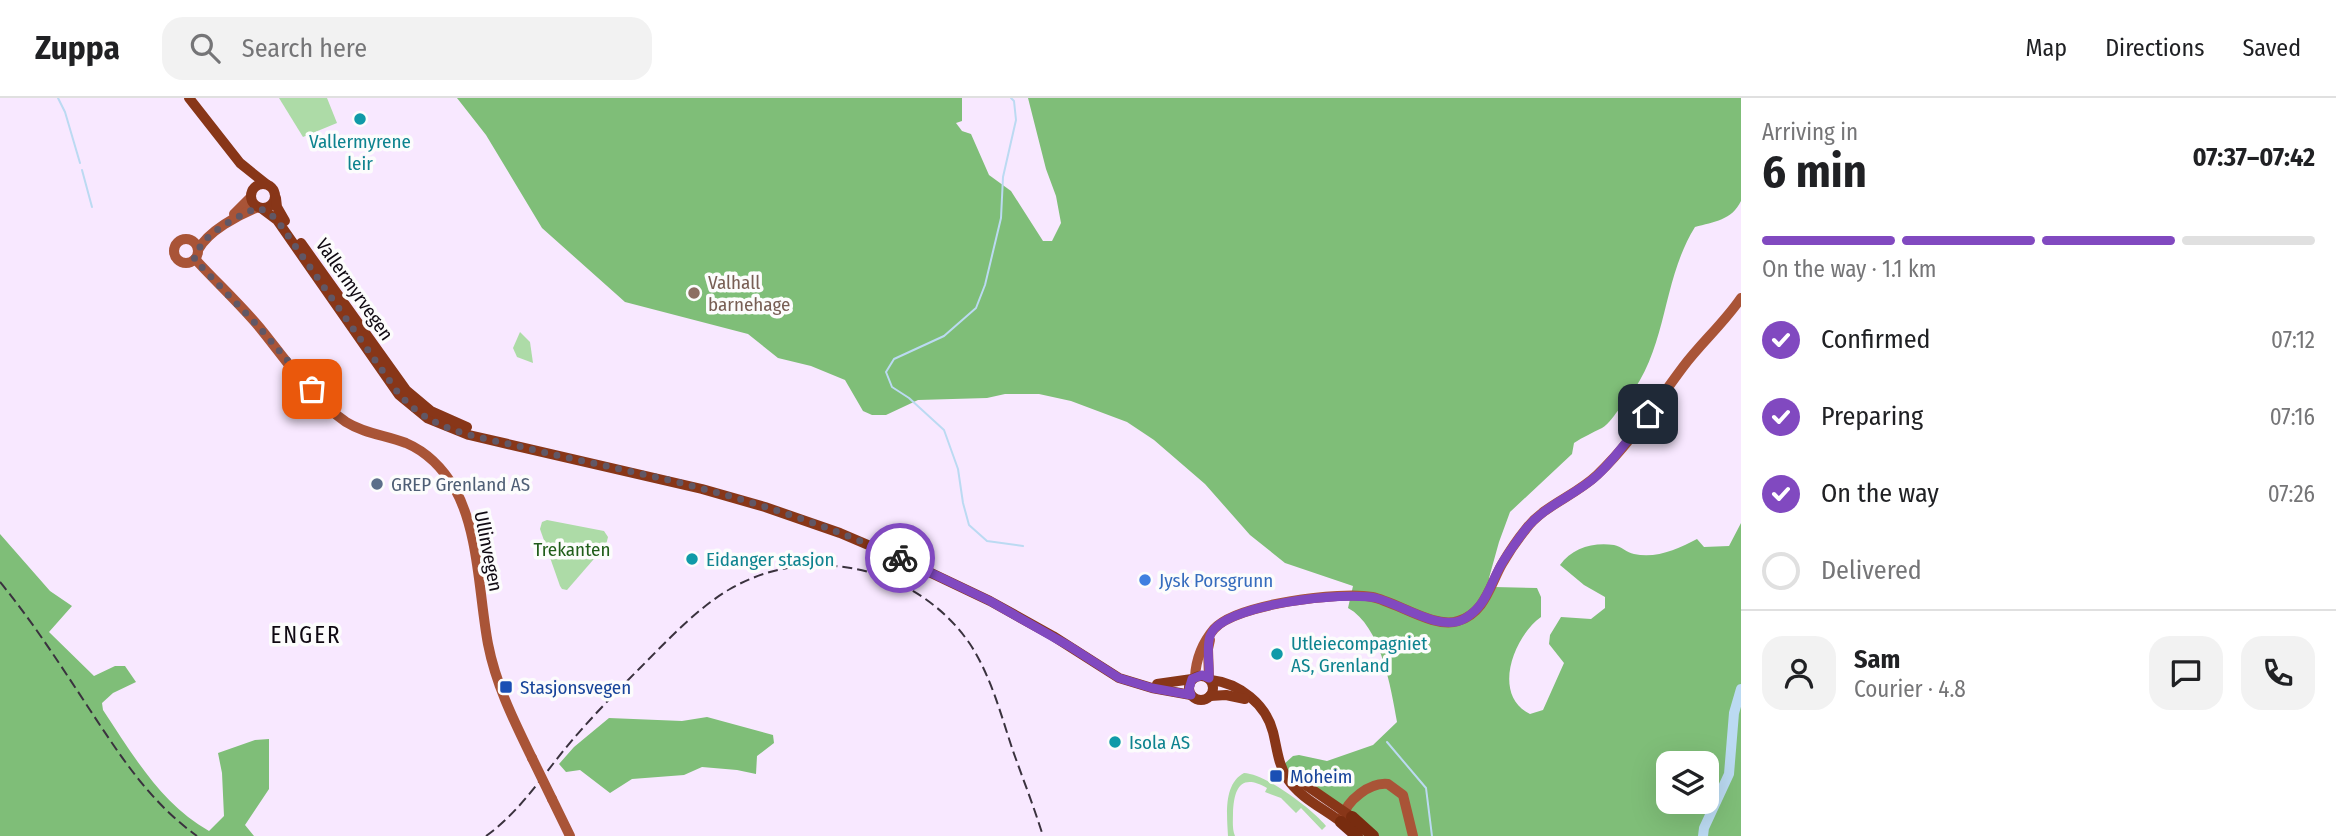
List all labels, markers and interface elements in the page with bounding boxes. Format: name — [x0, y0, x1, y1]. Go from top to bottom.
search box — [162, 17, 652, 80]
text: Zuppa — [35, 28, 120, 68]
icon: search — [186, 29, 224, 67]
text: Search here — [242, 33, 367, 64]
text: Map — [2026, 34, 2067, 62]
text: Directions — [2105, 34, 2204, 62]
text: Saved — [2242, 34, 2301, 62]
marker: Vallermyrene leir — [352, 111, 368, 127]
text: Arriving in — [1762, 118, 1858, 146]
place label: Vallermyrene leir — [309, 130, 411, 175]
text: 07:37–07:42 — [2192, 142, 2315, 173]
text: 6 min — [1762, 144, 1867, 199]
street label: Vallermyrvegen — [311, 234, 398, 345]
text: On the way · 1.1 km — [1762, 255, 1936, 283]
place label: Valhall barnehage — [708, 271, 790, 316]
marker: Valhall barnehage — [686, 285, 702, 301]
icon: check — [1762, 321, 1800, 359]
text: Confirmed — [1821, 324, 1931, 355]
text: 07:12 — [2271, 326, 2315, 354]
pin — [282, 359, 342, 419]
icon: bag — [293, 370, 331, 408]
pin — [1618, 384, 1678, 444]
icon: home — [1629, 395, 1667, 433]
icon: check — [1762, 398, 1800, 436]
text: Preparing — [1821, 401, 1923, 432]
text: 07:16 — [2270, 403, 2315, 431]
place label: GREP Grenland AS — [391, 473, 530, 496]
icon: check — [1762, 475, 1800, 513]
marker: GREP Grenland AS — [369, 476, 385, 492]
text: On the way — [1821, 478, 1939, 509]
text: 07:26 — [2268, 480, 2315, 508]
street label: Ullinvegen — [469, 509, 508, 593]
courier — [865, 523, 935, 593]
park label: Trekanten — [534, 538, 610, 561]
icon: bike — [881, 539, 919, 577]
place label: Eidanger stasjon — [706, 548, 835, 571]
marker: Eidanger stasjon — [684, 551, 700, 567]
text: Delivered — [1821, 555, 1922, 586]
place label: Jysk Porsgrunn — [1159, 569, 1273, 592]
marker: Jysk Porsgrunn — [1137, 572, 1153, 588]
district label: ENGER — [270, 621, 342, 649]
place label: Utleiecompagniet AS, Grenland — [1291, 632, 1428, 677]
button: person — [1762, 636, 1836, 710]
button: chat — [2149, 636, 2223, 710]
button: phone — [2241, 636, 2315, 710]
text: Sam — [1854, 644, 1900, 675]
marker: Utleiecompagniet AS, Grenland — [1269, 646, 1285, 662]
text: Courier · 4.8 — [1854, 675, 1966, 703]
place label: Stasjonsvegen — [520, 676, 631, 699]
marker: Stasjonsvegen — [498, 679, 514, 695]
place label: Isola AS — [1129, 731, 1190, 754]
marker: Isola AS — [1107, 734, 1123, 750]
map controls — [1656, 751, 1719, 814]
button: layers — [1656, 751, 1719, 814]
place label: Moheim — [1290, 765, 1352, 788]
marker: Moheim — [1268, 768, 1284, 784]

